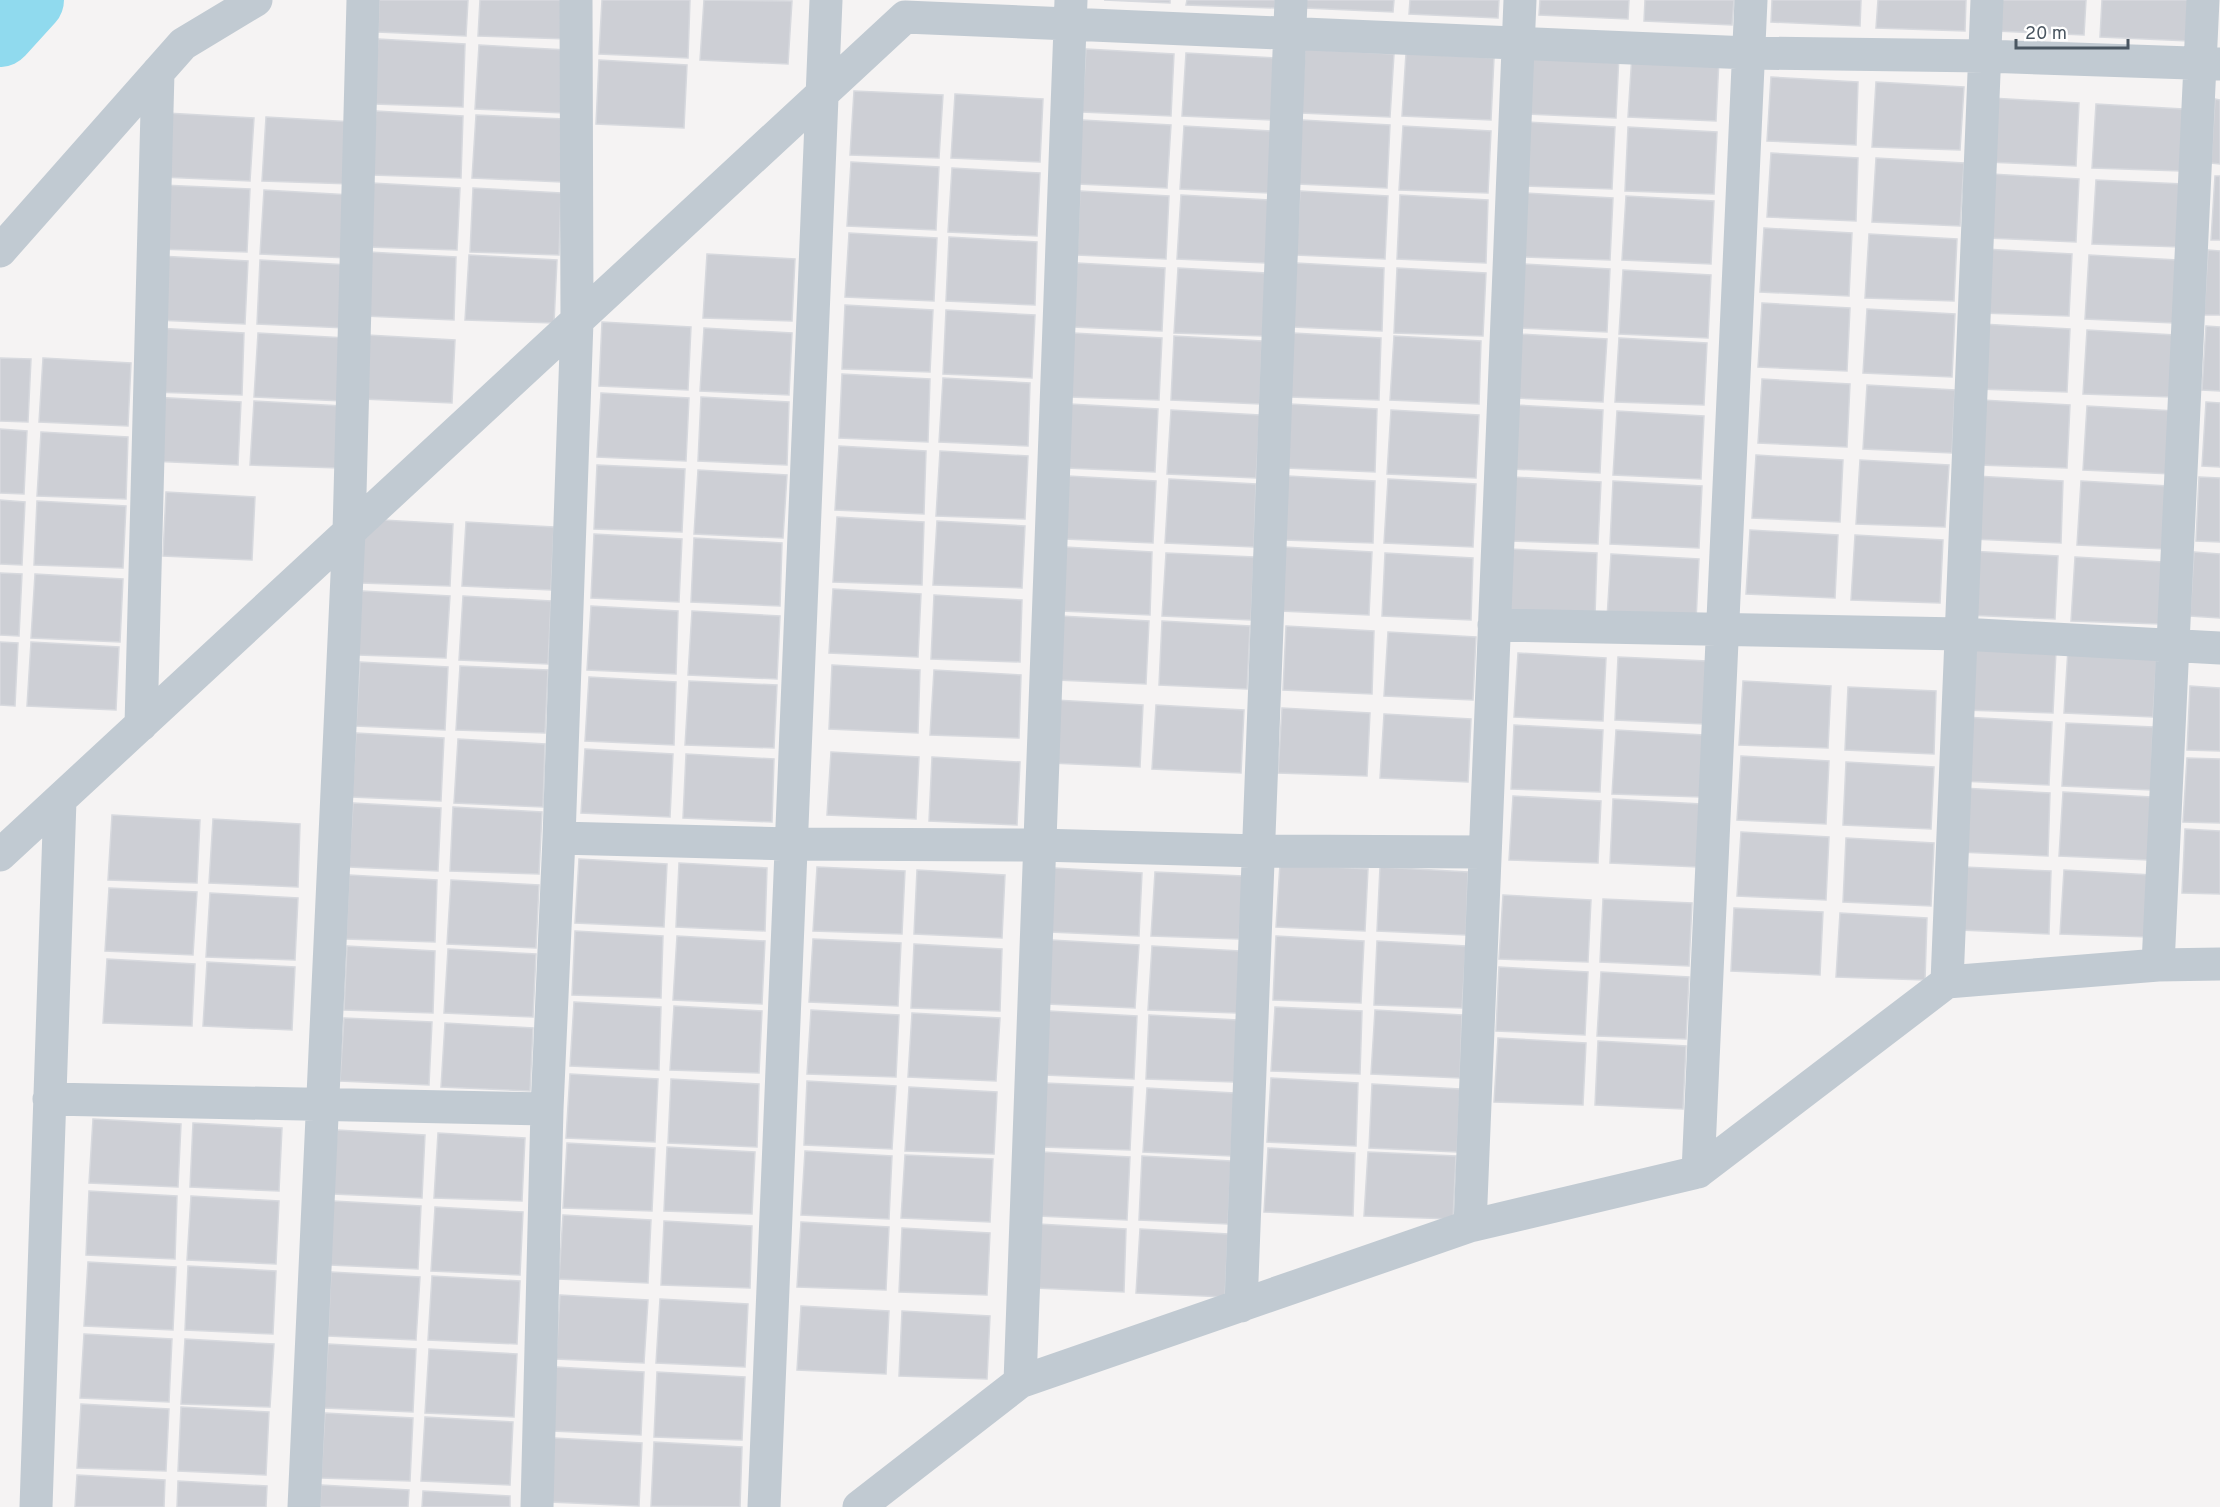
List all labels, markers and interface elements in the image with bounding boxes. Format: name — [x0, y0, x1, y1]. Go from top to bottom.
scale bar — [2016, 12, 2128, 50]
text: 20 m — [2025, 23, 2067, 46]

